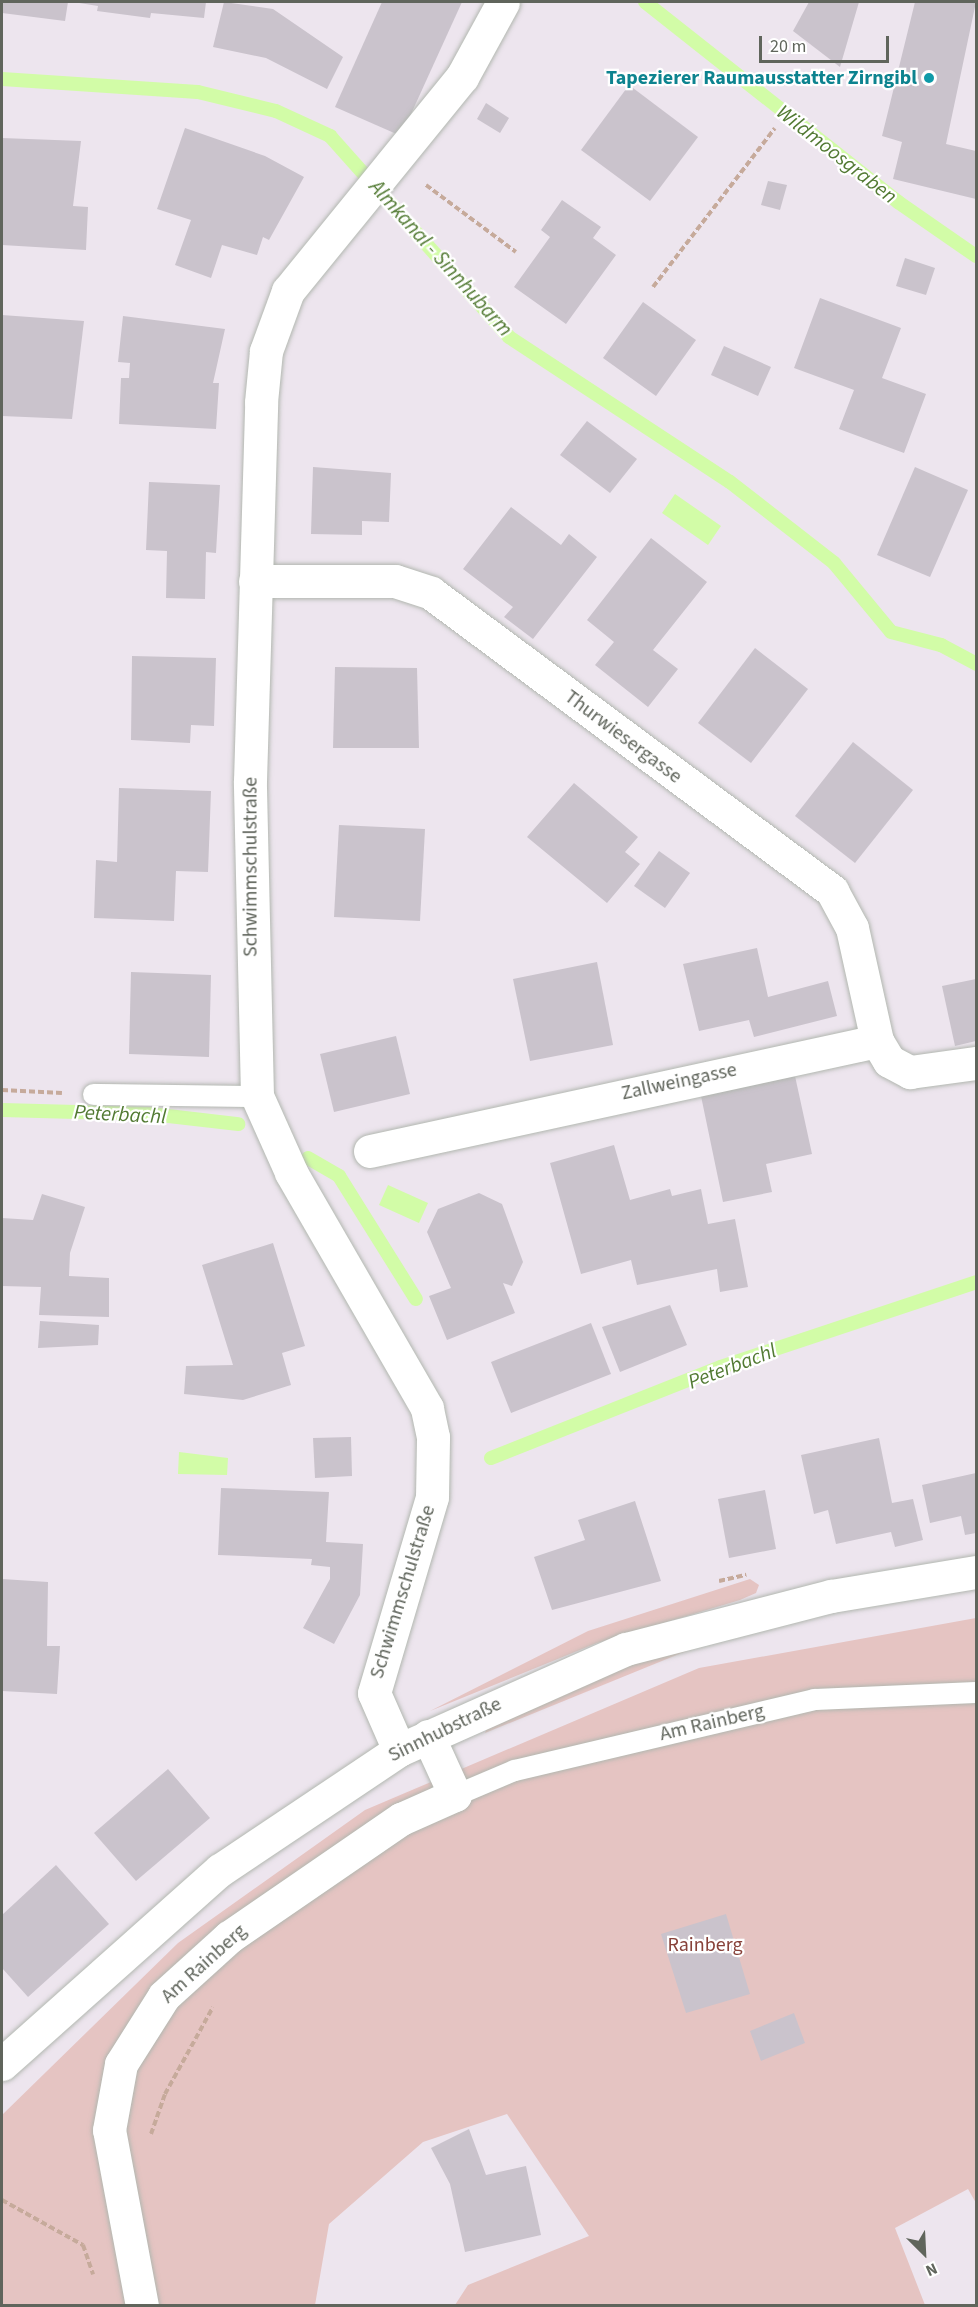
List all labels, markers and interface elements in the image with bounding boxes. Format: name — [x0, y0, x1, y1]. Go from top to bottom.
scale bar — [762, 24, 892, 62]
text: 20 m — [770, 34, 806, 59]
place label: Tapezierer Raumausstatter Zirngibl — [606, 66, 917, 90]
marker: Tapezierer Raumausstatter Zirngibl — [922, 71, 936, 85]
water label: Wildmoosgraben — [772, 99, 902, 209]
water label: Almkanal - Sinnhubarm — [364, 175, 518, 341]
street label: Thurwiesergasse — [560, 685, 686, 789]
street label: Schwimmschulstraße — [239, 777, 263, 957]
street label: Zallweingasse — [619, 1058, 739, 1106]
water label: Peterbachl — [73, 1099, 167, 1129]
water label: Peterbachl — [684, 1338, 780, 1394]
street label: Schwimmschulstraße — [365, 1502, 441, 1682]
street label: Sinnhubstraße — [384, 1692, 506, 1768]
street label: Am Rainberg — [657, 1699, 767, 1747]
street label: Am Rainberg — [156, 1919, 252, 2009]
park label: Rainberg — [667, 1933, 743, 1957]
north arrow — [894, 2223, 954, 2283]
text: N — [922, 2257, 941, 2282]

